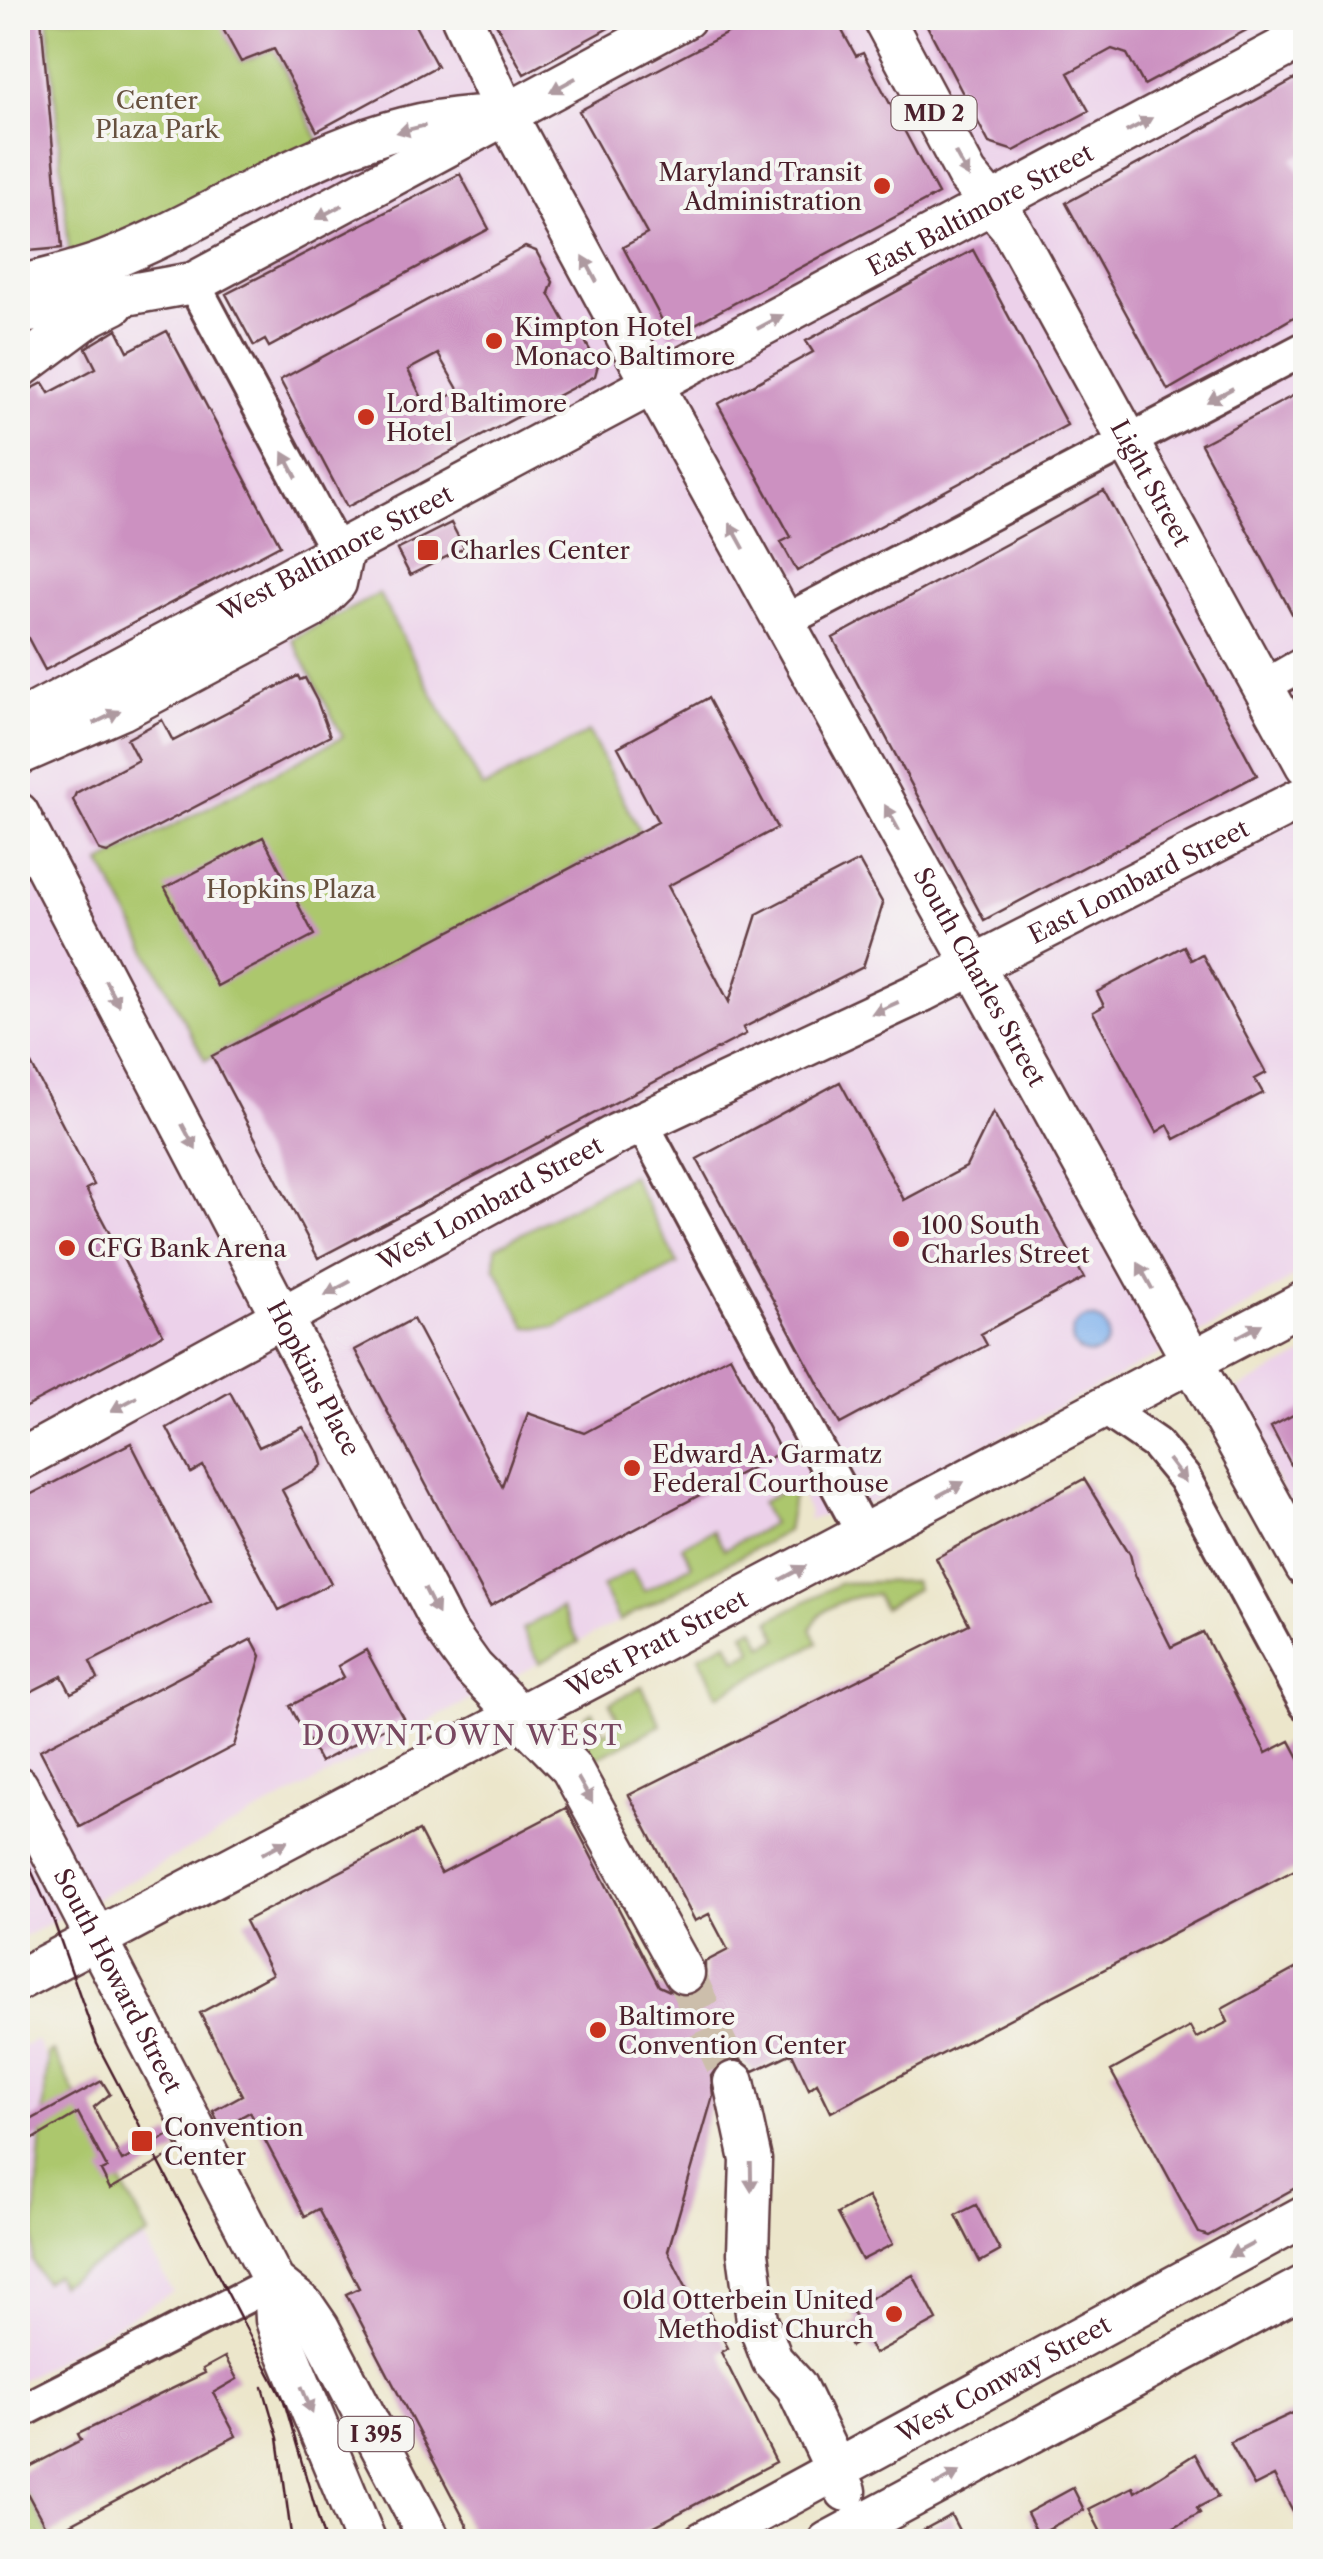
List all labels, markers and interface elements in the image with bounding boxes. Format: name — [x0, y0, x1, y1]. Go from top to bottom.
one-way arrow — [549, 76, 577, 94]
park label: Center Plaza Park — [95, 85, 220, 145]
road number: MD 2 — [892, 96, 976, 130]
one-way arrow — [1125, 117, 1154, 134]
one-way arrow — [395, 121, 426, 137]
street label: East Baltimore Street — [862, 137, 1099, 282]
one-way arrow — [952, 151, 970, 179]
place label: Maryland Transit Administration — [658, 157, 862, 217]
marker: Maryland Transit Administration — [871, 175, 893, 197]
one-way arrow — [314, 203, 343, 220]
one-way arrow — [582, 254, 599, 283]
place label: Kimpton Hotel Monaco Baltimore — [514, 312, 735, 372]
one-way arrow — [755, 314, 784, 331]
marker: Kimpton Hotel Monaco Baltimore — [483, 330, 505, 352]
one-way arrow — [1205, 386, 1234, 403]
place label: Lord Baltimore Hotel — [386, 388, 567, 448]
marker: Lord Baltimore Hotel — [355, 406, 377, 428]
street label: Light Street — [1104, 415, 1198, 552]
one-way arrow — [282, 450, 299, 479]
street label: West Baltimore Street — [213, 478, 458, 628]
one-way arrow — [728, 522, 746, 550]
place label: Charles Center — [450, 535, 630, 566]
marker: Charles Center — [415, 537, 441, 563]
one-way arrow — [92, 708, 121, 725]
one-way arrow — [883, 804, 901, 832]
street label: East Lombard Street — [1023, 812, 1254, 950]
street label: South Charles Street — [907, 862, 1053, 1092]
park label: Hopkins Plaza — [206, 874, 377, 905]
one-way arrow — [104, 979, 121, 1008]
one-way arrow — [870, 1000, 900, 1016]
one-way arrow — [181, 1123, 198, 1152]
street label: West Lombard Street — [371, 1129, 608, 1278]
place label: 100 South Charles Street — [921, 1210, 1090, 1270]
marker: 100 South Charles Street — [890, 1228, 912, 1250]
place label: CFG Bank Arena — [87, 1233, 288, 1264]
marker: CFG Bank Arena — [56, 1237, 78, 1259]
one-way arrow — [1136, 1262, 1154, 1290]
one-way arrow — [324, 1279, 353, 1296]
street label: Hopkins Place — [260, 1295, 367, 1461]
one-way arrow — [1234, 1323, 1263, 1340]
one-way arrow — [110, 1395, 139, 1412]
place label: Edward A. Garmatz Federal Courthouse — [652, 1439, 889, 1499]
marker: Edward A. Garmatz Federal Courthouse — [621, 1457, 643, 1479]
one-way arrow — [1167, 1458, 1186, 1484]
one-way arrow — [936, 1481, 965, 1498]
one-way arrow — [778, 1565, 807, 1582]
street label: West Pratt Street — [560, 1583, 753, 1704]
one-way arrow — [422, 1587, 439, 1616]
district label: DOWNTOWN WEST — [302, 1718, 624, 1752]
one-way arrow — [575, 1776, 593, 1804]
one-way arrow — [260, 1839, 289, 1856]
street label: South Howard Street — [47, 1863, 189, 2098]
place label: Baltimore Convention Center — [618, 2001, 847, 2061]
marker: Baltimore Convention Center — [587, 2019, 609, 2041]
place label: Convention Center — [164, 2112, 304, 2172]
marker: Convention Center — [129, 2128, 155, 2154]
one-way arrow — [743, 2162, 759, 2194]
one-way arrow — [1226, 2242, 1255, 2259]
place label: Old Otterbein United Methodist Church — [622, 2285, 874, 2345]
marker: Old Otterbein United Methodist Church — [883, 2303, 905, 2325]
street label: West Conway Street — [891, 2308, 1116, 2450]
one-way arrow — [299, 2386, 315, 2416]
road number: I 395 — [338, 2417, 414, 2451]
one-way arrow — [932, 2470, 961, 2487]

